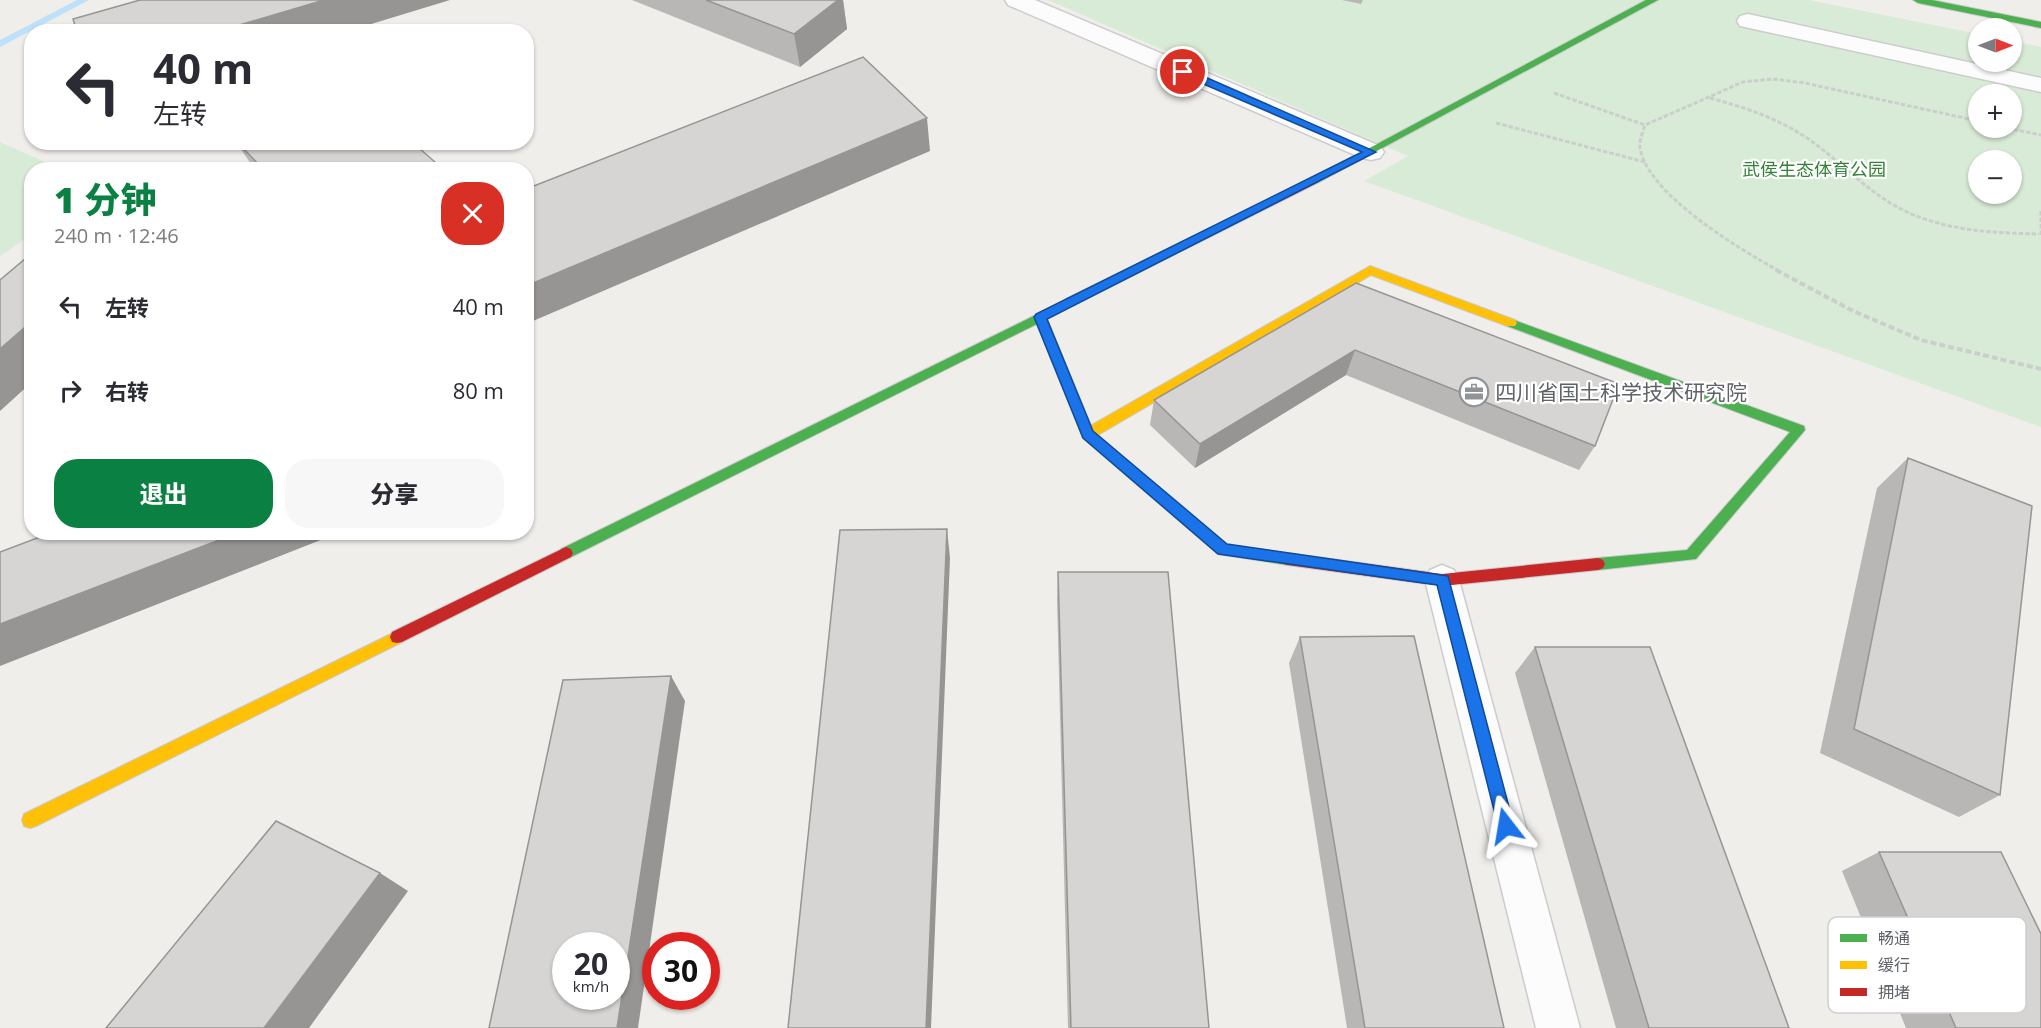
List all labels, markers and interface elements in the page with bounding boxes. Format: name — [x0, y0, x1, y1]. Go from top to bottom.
north arrow — [1968, 18, 2022, 72]
map controls — [1968, 18, 2022, 204]
text: 40 m — [153, 39, 253, 96]
pin — [1157, 46, 1208, 97]
icon: left — [54, 48, 132, 126]
icon: arrive — [1166, 55, 1199, 88]
button: + — [1968, 84, 2022, 138]
text: 左转 — [153, 95, 207, 132]
button: − — [1968, 150, 2022, 204]
park label: 武侯生态体育公园 — [1742, 157, 1886, 181]
text: 1 分钟 — [54, 175, 156, 224]
button: close — [441, 182, 504, 245]
text: 240 m · 12:46 — [54, 222, 179, 249]
icon: left — [54, 290, 87, 323]
text: 40 m — [453, 291, 504, 321]
text: 左转 — [105, 292, 149, 322]
icon: right — [54, 374, 87, 407]
text: 80 m — [453, 375, 504, 405]
text: 右转 — [105, 376, 149, 406]
office icon: 四川省国土科学技术研究院 — [1458, 376, 1490, 408]
place label: 四川省国土科学技术研究院 — [1495, 378, 1747, 406]
button: 退出 — [54, 459, 273, 528]
button: 分享 — [285, 459, 504, 528]
position arrow — [1474, 794, 1538, 858]
legend — [1828, 917, 2026, 1013]
text: 畅通 — [1878, 927, 1910, 949]
speed limit sign: 30 — [642, 932, 720, 1010]
text: 20 — [574, 943, 608, 984]
text: 缓行 — [1878, 954, 1910, 976]
text: km/h — [573, 976, 609, 996]
text: 拥堵 — [1878, 981, 1910, 1003]

